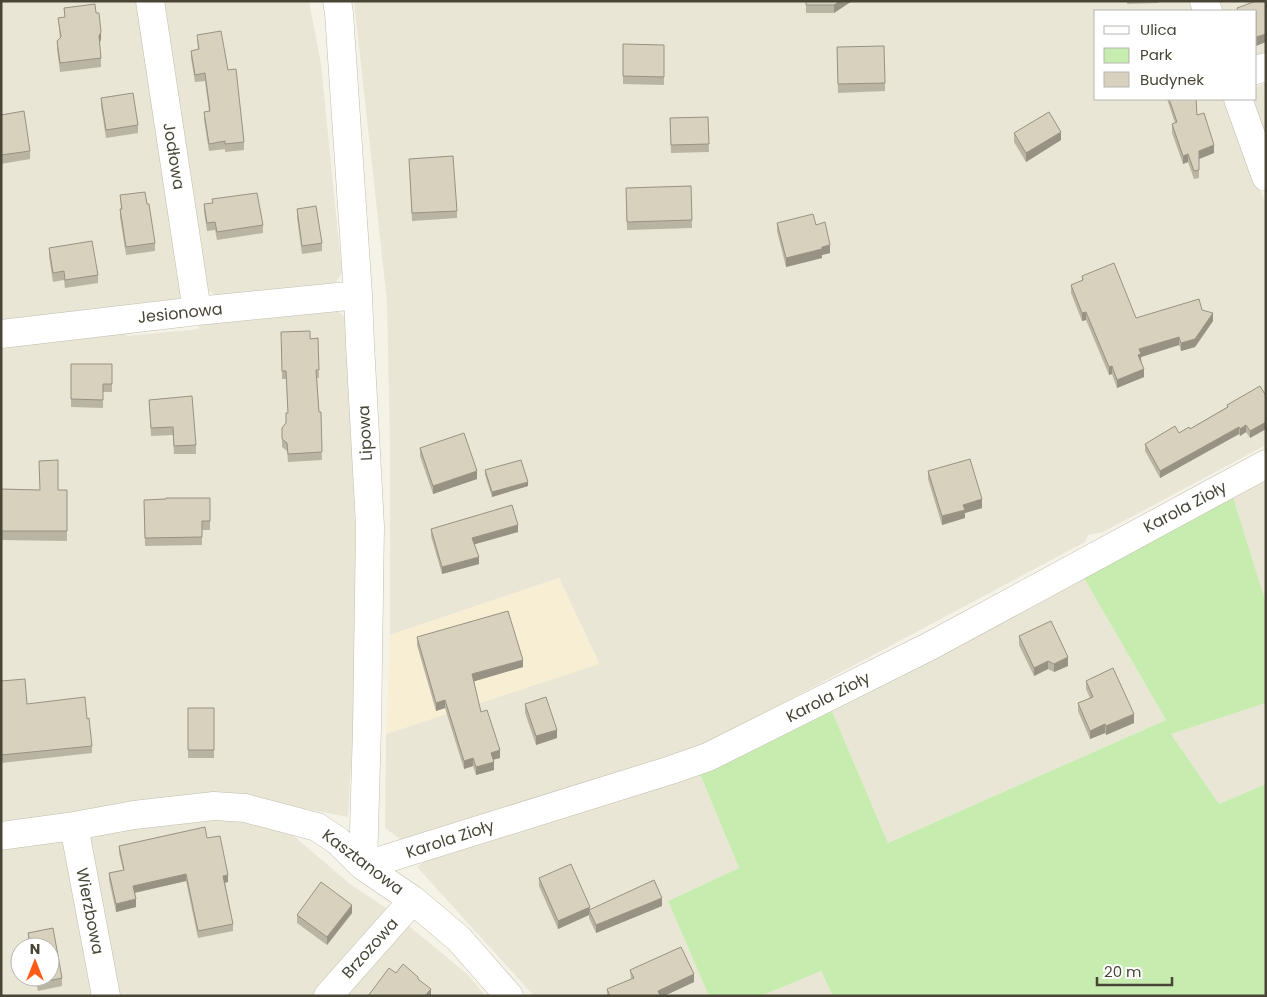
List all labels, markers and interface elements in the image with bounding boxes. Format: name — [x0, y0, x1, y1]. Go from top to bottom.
legend — [1094, 10, 1257, 100]
text: Ulica — [1140, 19, 1177, 40]
text: Park — [1140, 44, 1172, 65]
text: Budynek — [1140, 69, 1204, 90]
street label: Jodłowa — [157, 121, 191, 191]
street label: Jesionowa — [136, 297, 224, 329]
street label: Lipowa — [352, 405, 378, 461]
street label: Karola Zioły — [1139, 475, 1231, 539]
street label: Karola Zioły — [782, 666, 874, 728]
street label: Karola Zioły — [403, 814, 497, 864]
street label: Kasztanowa — [317, 824, 409, 900]
street label: Wierzbowa — [70, 866, 110, 956]
street label: Brzozowa — [336, 913, 404, 983]
north arrow — [10, 937, 60, 987]
text: N — [30, 939, 40, 959]
scale bar — [1097, 954, 1172, 986]
text: 20 m — [1104, 961, 1142, 982]

